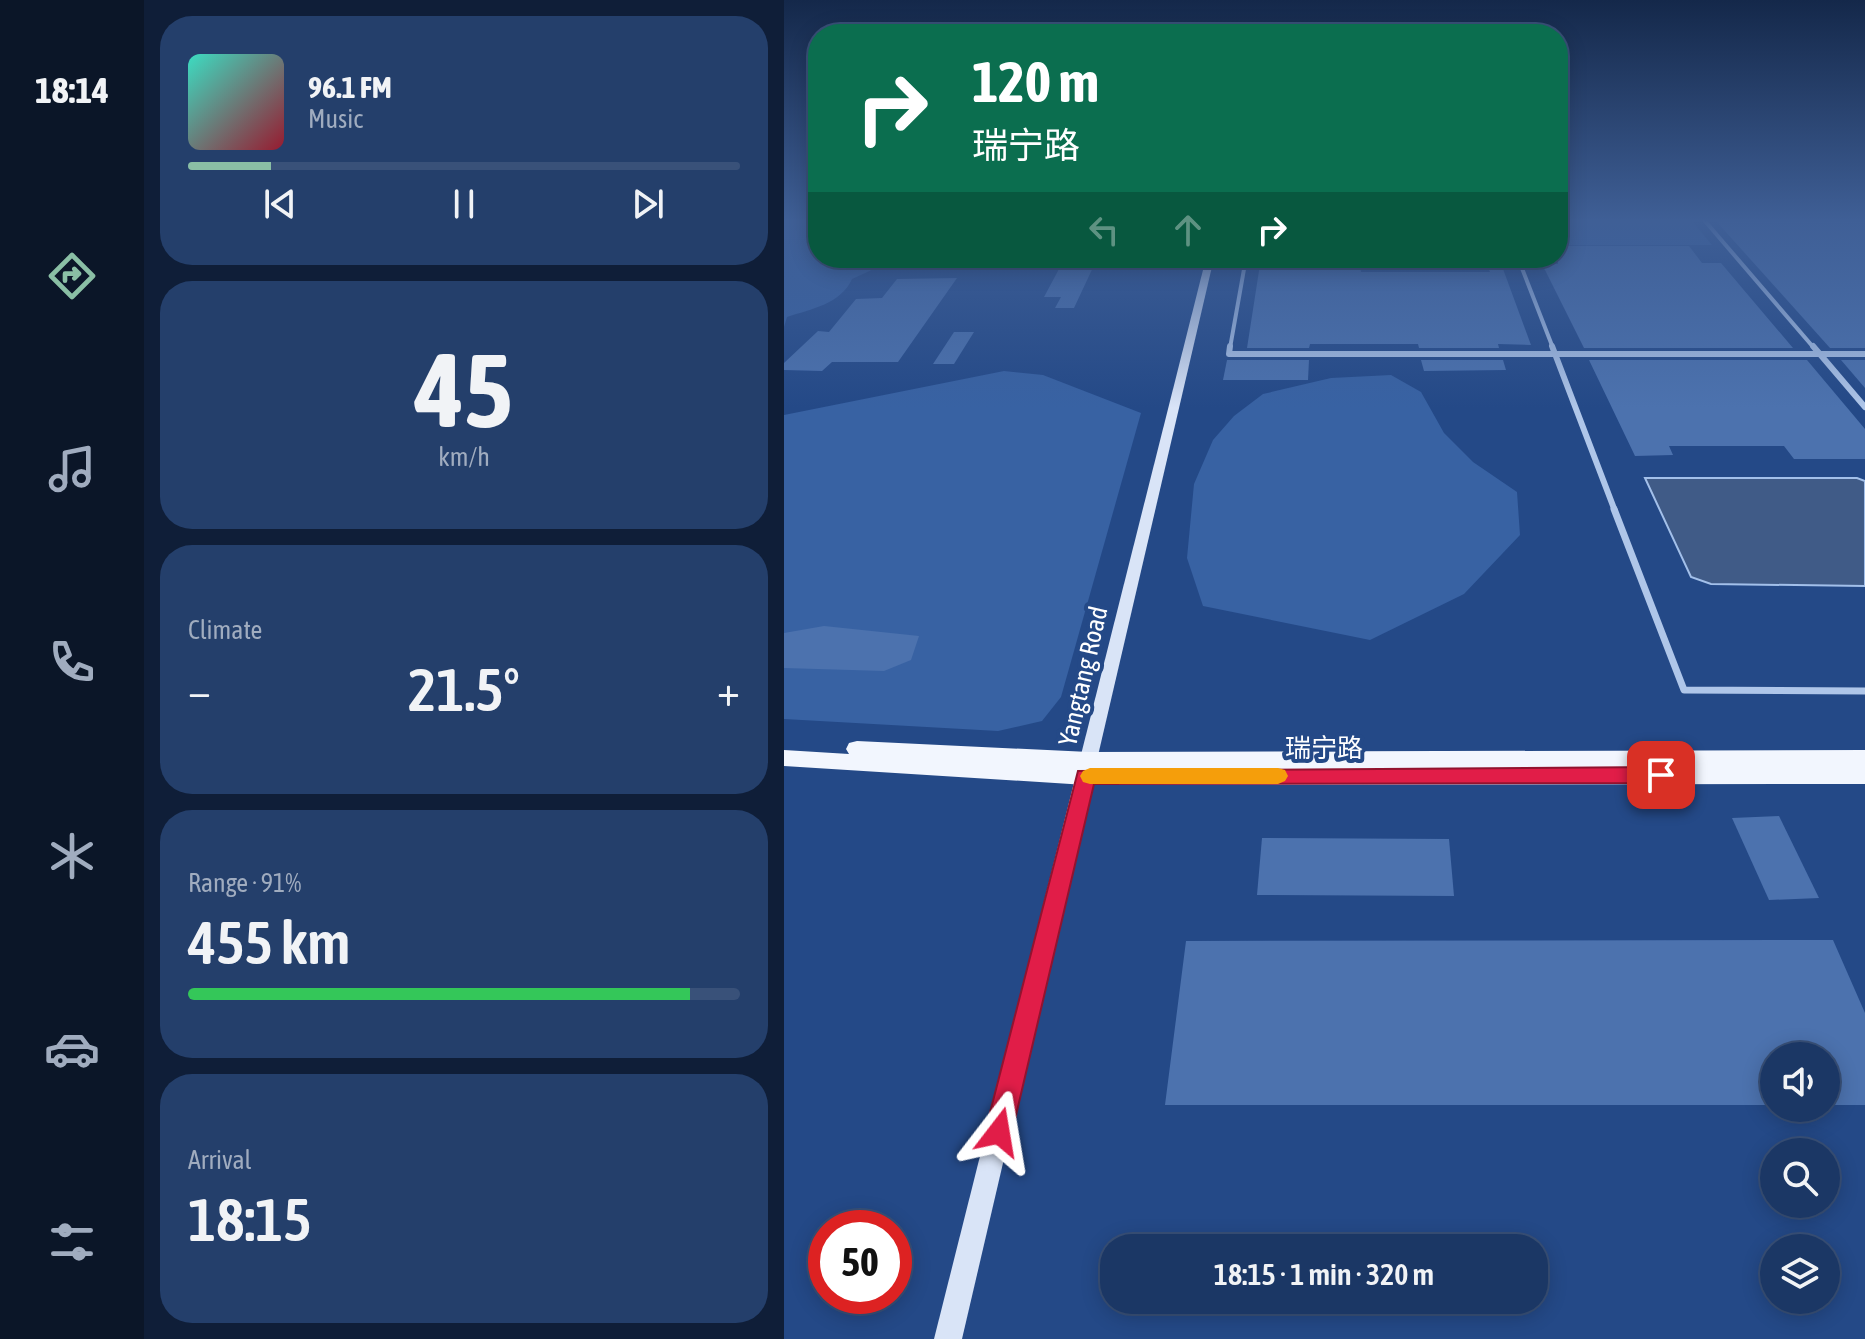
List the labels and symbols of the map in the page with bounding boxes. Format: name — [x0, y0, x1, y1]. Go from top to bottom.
street label: Yangtang Road — [1052, 603, 1114, 749]
street label: 瑞宁路 — [1285, 733, 1363, 763]
pin — [1627, 741, 1695, 809]
position arrow — [957, 1090, 1041, 1174]
speed limit sign: 50 — [808, 1210, 912, 1314]

